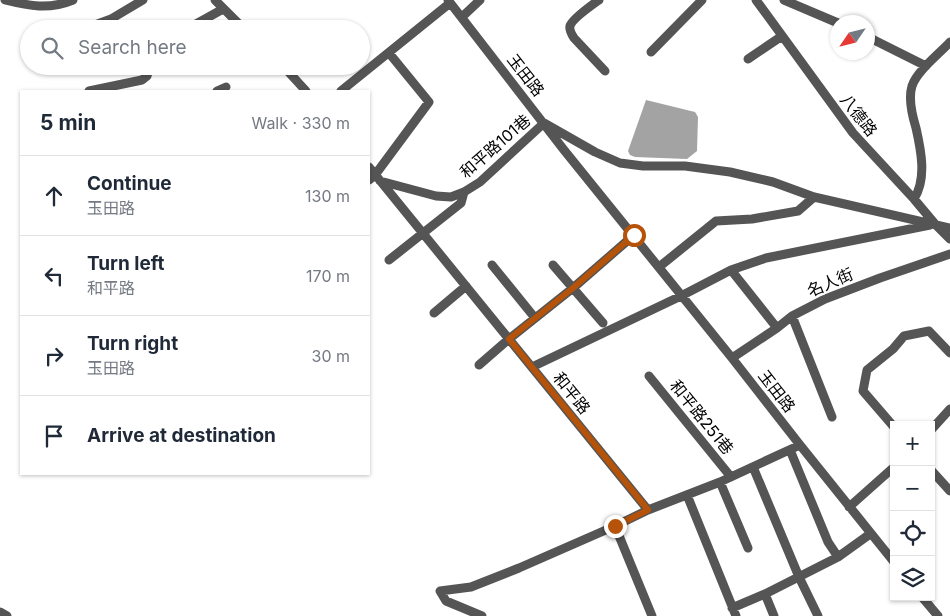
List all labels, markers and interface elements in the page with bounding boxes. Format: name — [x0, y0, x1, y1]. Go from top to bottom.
north arrow — [830, 15, 875, 60]
search box — [20, 20, 370, 75]
icon: search — [38, 34, 66, 62]
text: Search here — [78, 36, 187, 59]
street label: 玉田路 — [503, 50, 549, 100]
street label: 八德路 — [836, 90, 882, 140]
text: 5 min — [40, 110, 96, 135]
street label: 和平路101巷 — [456, 110, 534, 182]
text: Walk · 330 m — [251, 113, 350, 133]
text: Continue — [87, 172, 172, 195]
icon: ahead — [40, 182, 68, 210]
text: 130 m — [305, 186, 350, 206]
text: 玉田路 — [87, 198, 135, 218]
route start — [623, 224, 646, 247]
text: Turn left — [87, 252, 165, 275]
icon: left — [40, 262, 68, 290]
street label: 名人街 — [804, 263, 856, 301]
text: 170 m — [306, 266, 350, 286]
text: 和平路 — [87, 278, 135, 298]
text: Turn right — [87, 332, 178, 355]
icon: right — [40, 342, 68, 370]
text: 30 m — [312, 346, 350, 366]
text: 玉田路 — [87, 358, 135, 378]
street label: 玉田路 — [754, 366, 800, 416]
street label: 和平路 — [549, 368, 595, 418]
street label: 和平路251巷 — [666, 376, 738, 458]
map controls — [890, 421, 935, 601]
button: + — [890, 421, 935, 466]
icon: arrive — [40, 422, 68, 450]
text: Arrive at destination — [87, 424, 276, 447]
button: − — [890, 466, 935, 511]
button: locate — [890, 511, 935, 556]
route end — [604, 515, 627, 538]
button: layers — [890, 556, 935, 601]

